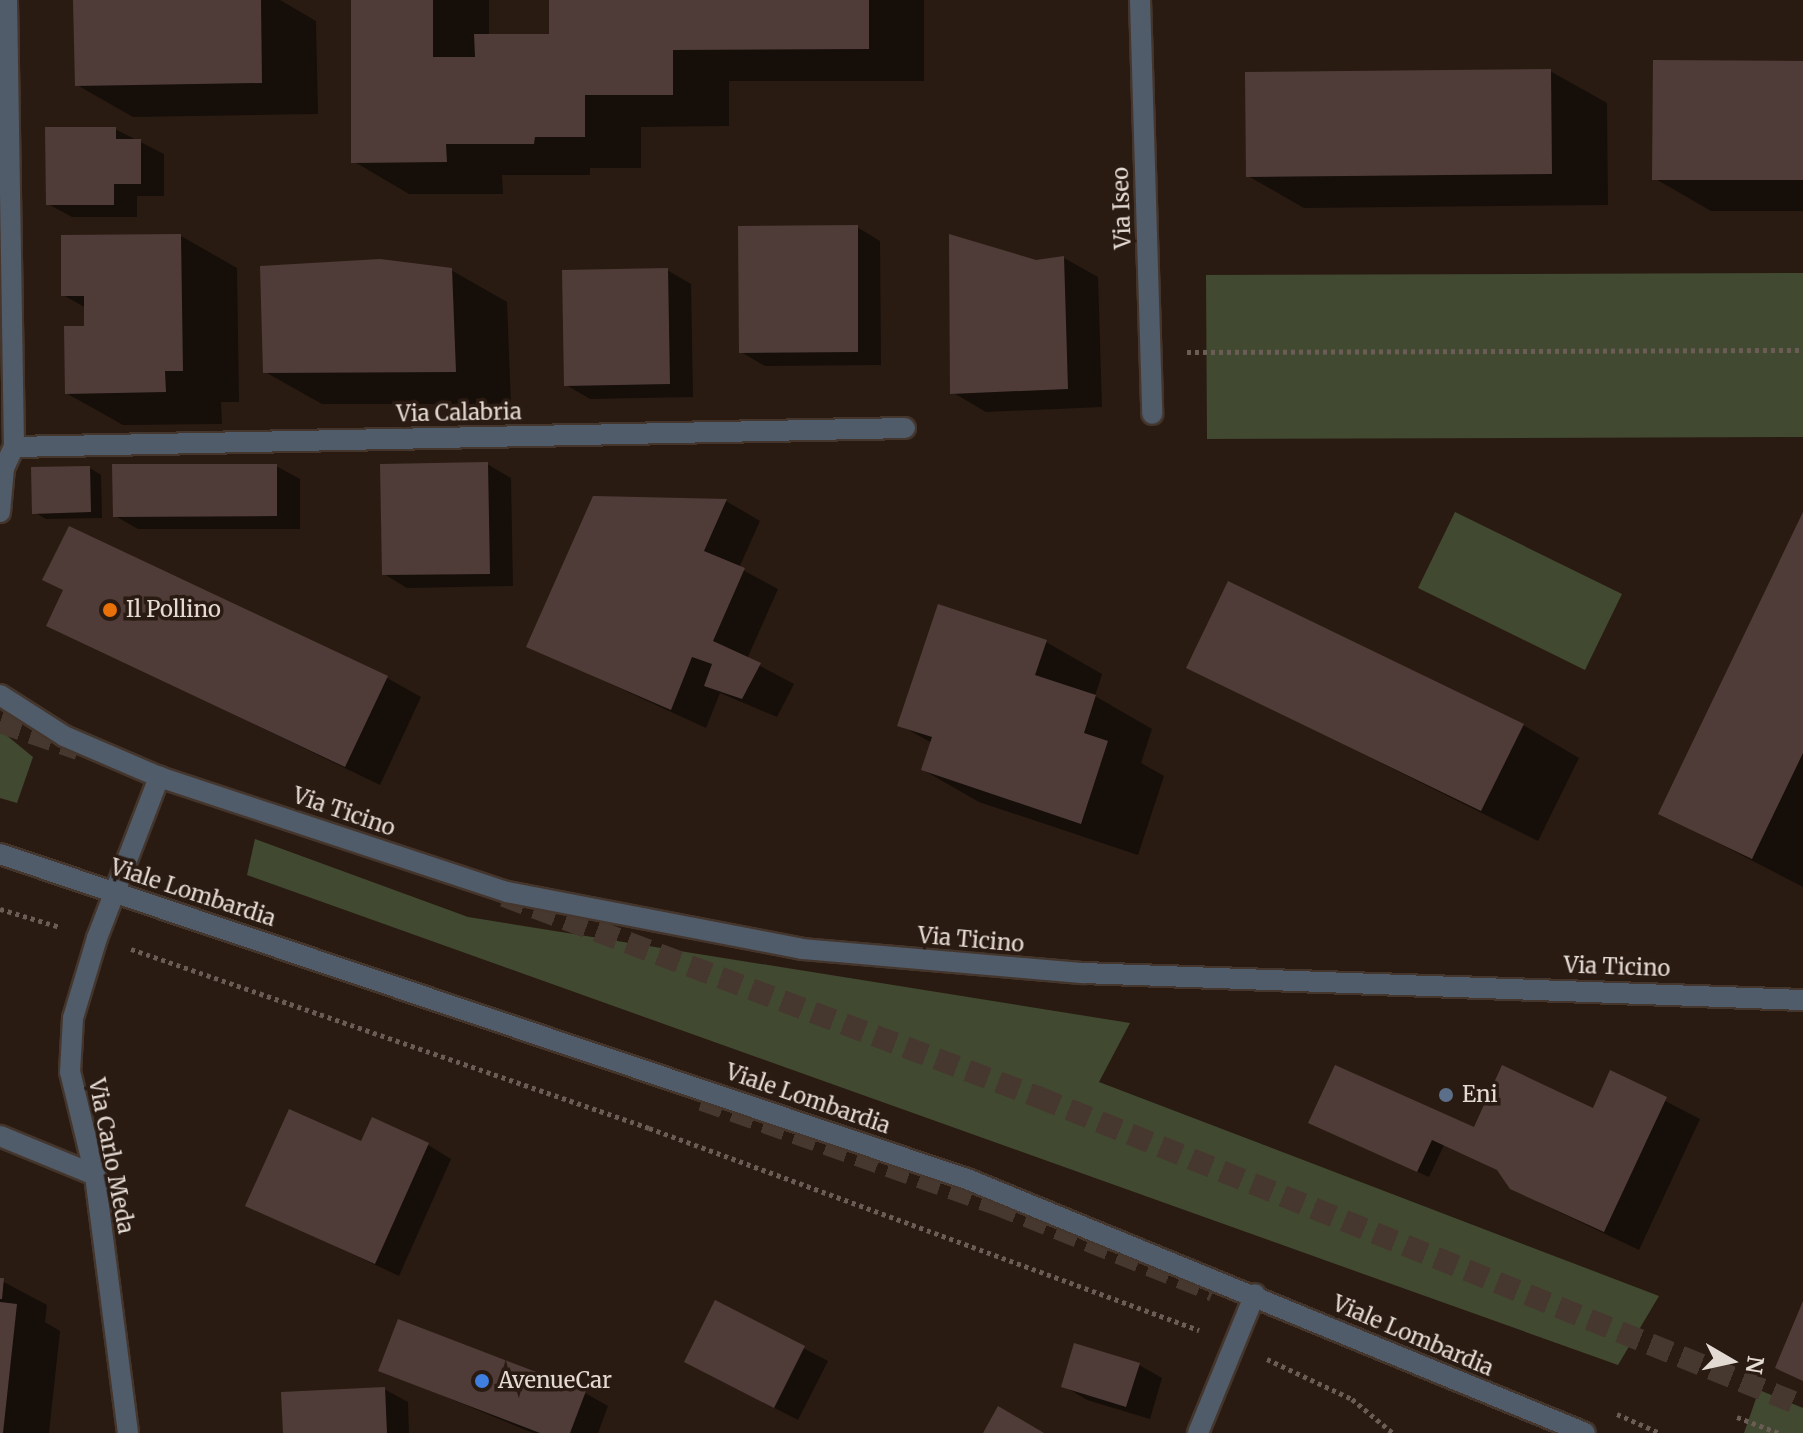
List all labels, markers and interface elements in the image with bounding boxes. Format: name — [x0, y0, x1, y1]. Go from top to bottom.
street label: Via Iseo — [1107, 167, 1137, 249]
street label: Via Calabria — [396, 399, 522, 427]
place label: Il Pollino — [126, 597, 221, 623]
marker: Il Pollino — [101, 601, 119, 619]
street label: Via Ticino — [289, 782, 399, 842]
street label: Viale Lombardia — [107, 854, 279, 932]
street label: Via Ticino — [917, 922, 1025, 958]
street label: Via Ticino — [1563, 952, 1671, 982]
street label: Viale Lombardia — [722, 1059, 894, 1139]
street label: Via Carlo Meda — [83, 1076, 139, 1236]
place label: Eni — [1462, 1082, 1498, 1108]
marker: Eni — [1437, 1086, 1455, 1104]
street label: Viale Lombardia — [1329, 1290, 1497, 1382]
north arrow — [1691, 1321, 1771, 1401]
text: N — [1740, 1354, 1770, 1376]
place label: AvenueCar — [498, 1368, 612, 1394]
marker: AvenueCar — [473, 1372, 491, 1390]

